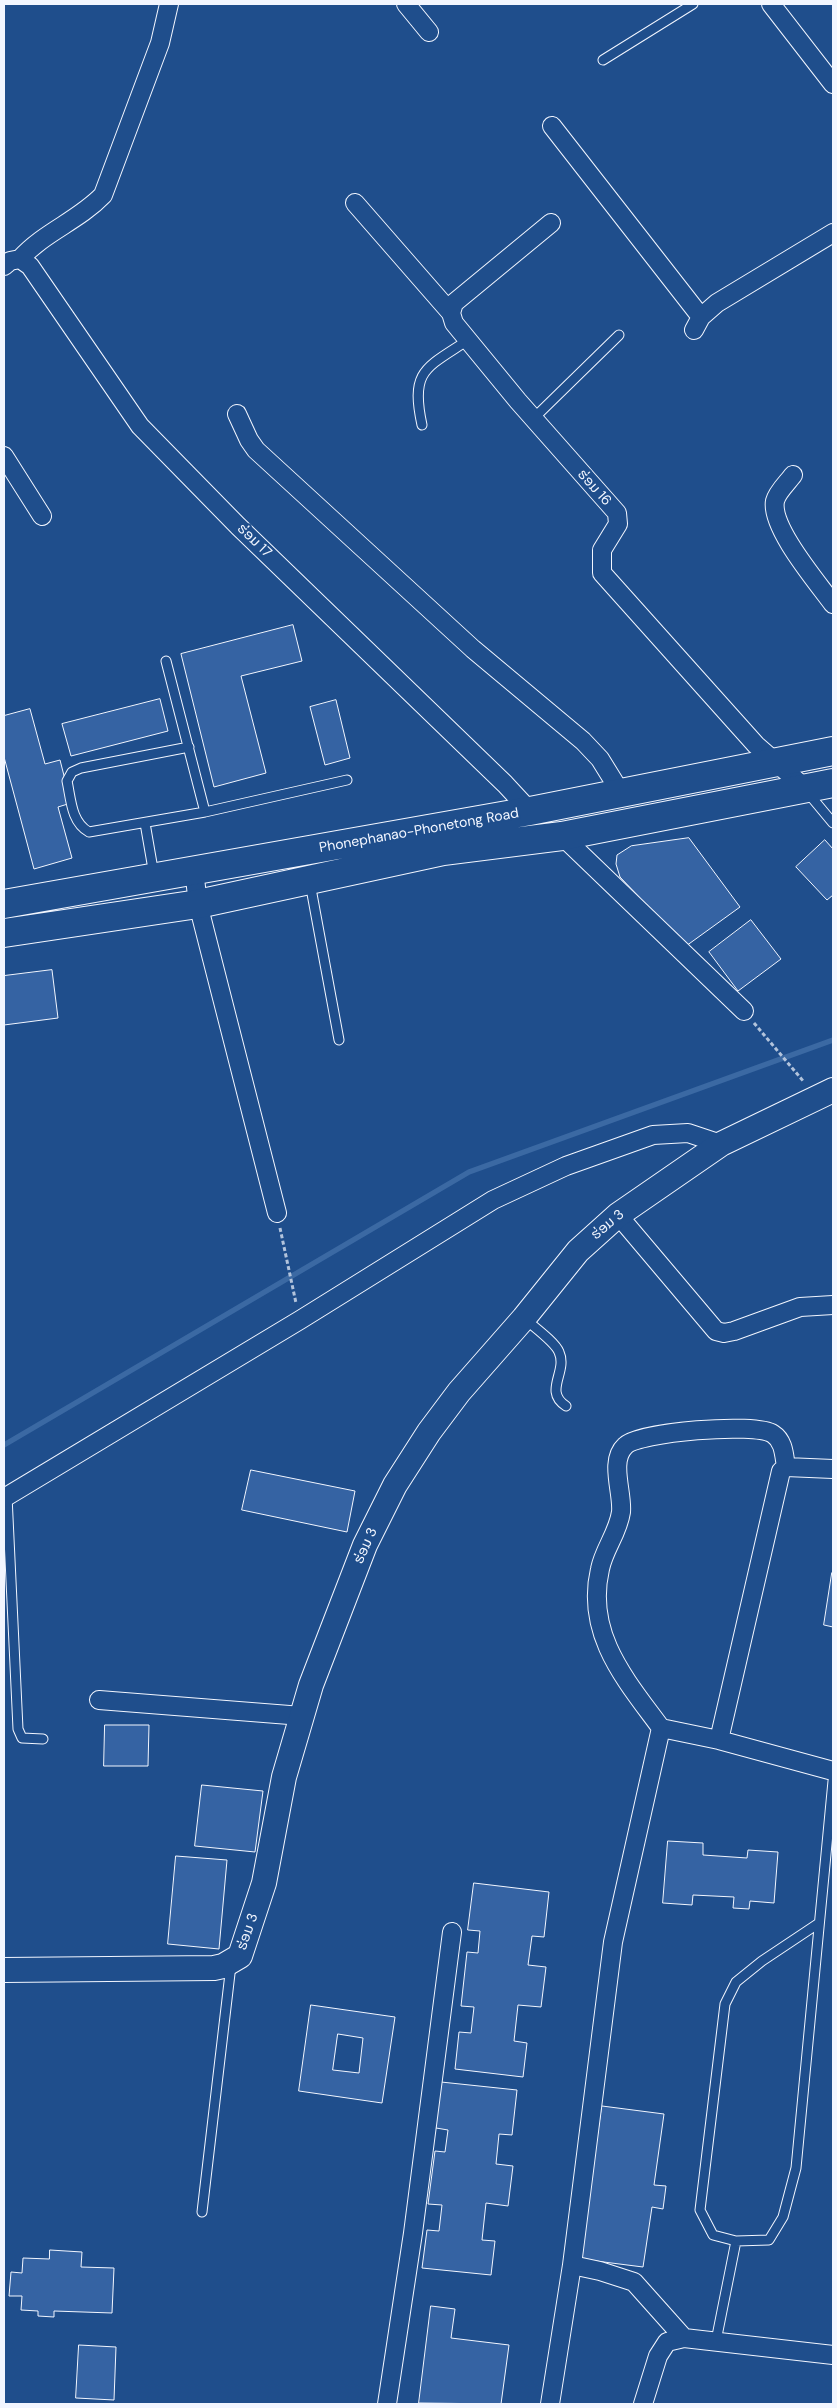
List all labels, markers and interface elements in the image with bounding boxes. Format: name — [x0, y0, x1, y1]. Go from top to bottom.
street label: ຮ່ອມ 16 — [573, 466, 615, 510]
street label: ຮ່ອມ 17 — [233, 521, 275, 561]
street label: Phonephanao-Phonetong Road — [318, 805, 520, 857]
street label: ຮ່ອມ 3 — [588, 1206, 628, 1244]
street label: ຮ່ອມ 3 — [351, 1525, 381, 1567]
street label: ຮ່ອມ 3 — [234, 1911, 262, 1953]

